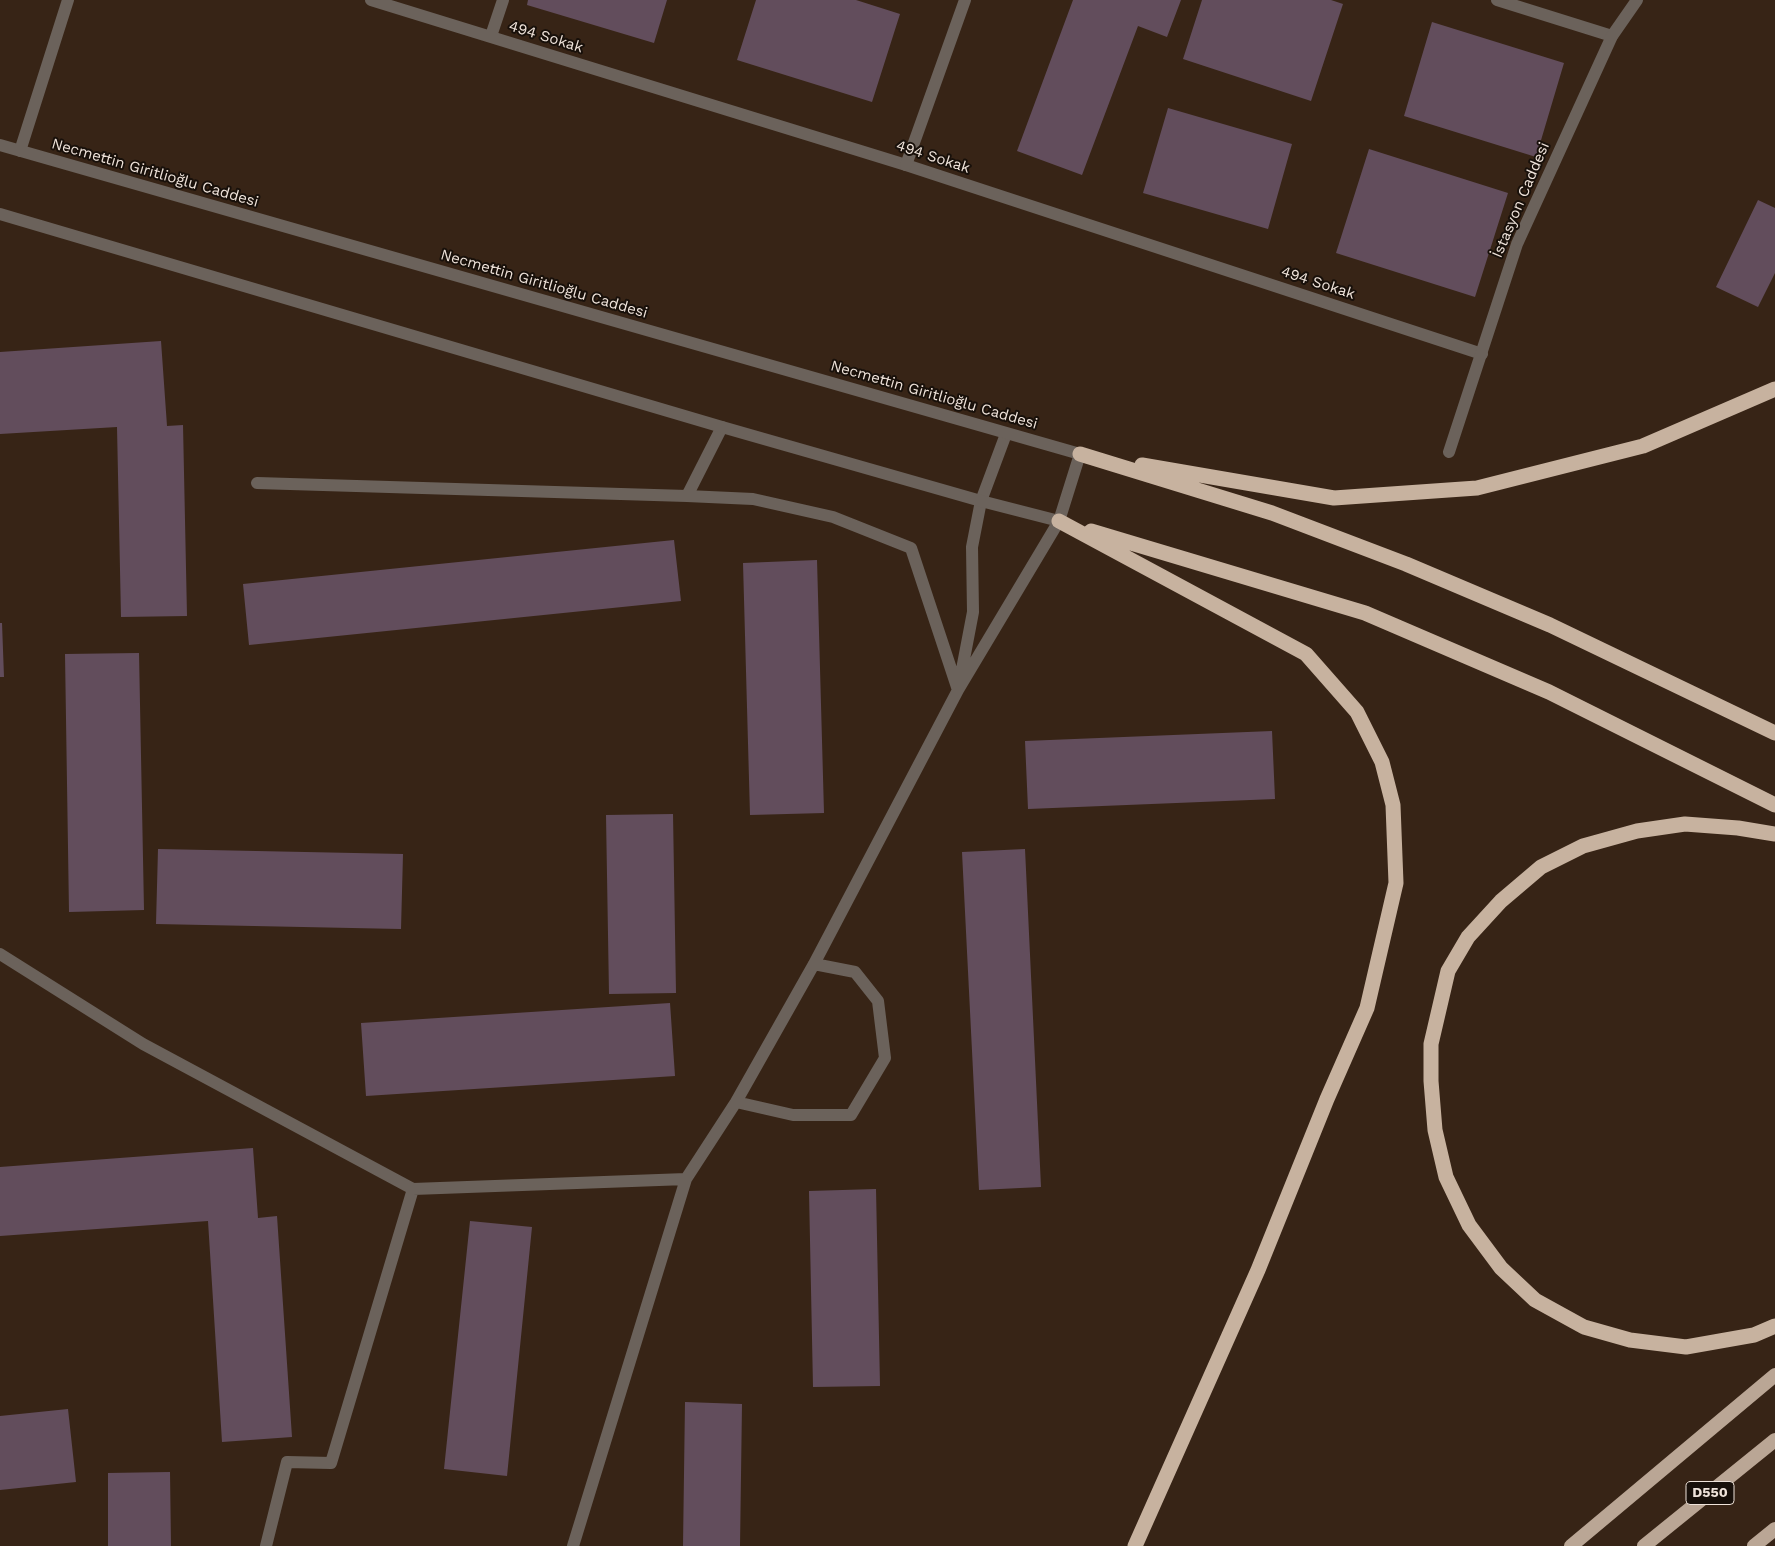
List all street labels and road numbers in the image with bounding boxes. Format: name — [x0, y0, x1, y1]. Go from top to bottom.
street label: 494 Sokak — [507, 17, 585, 57]
street label: Necmettin Giritlioğlu Caddesi — [49, 135, 261, 211]
street label: 494 Sokak — [894, 137, 972, 177]
street label: İstasyon Caddesi — [1489, 140, 1553, 260]
street label: Necmettin Giritlioğlu Caddesi — [438, 246, 650, 322]
street label: 494 Sokak — [1279, 263, 1357, 303]
street label: Necmettin Giritlioğlu Caddesi — [828, 357, 1040, 433]
road number: D550 — [1686, 1482, 1734, 1505]

